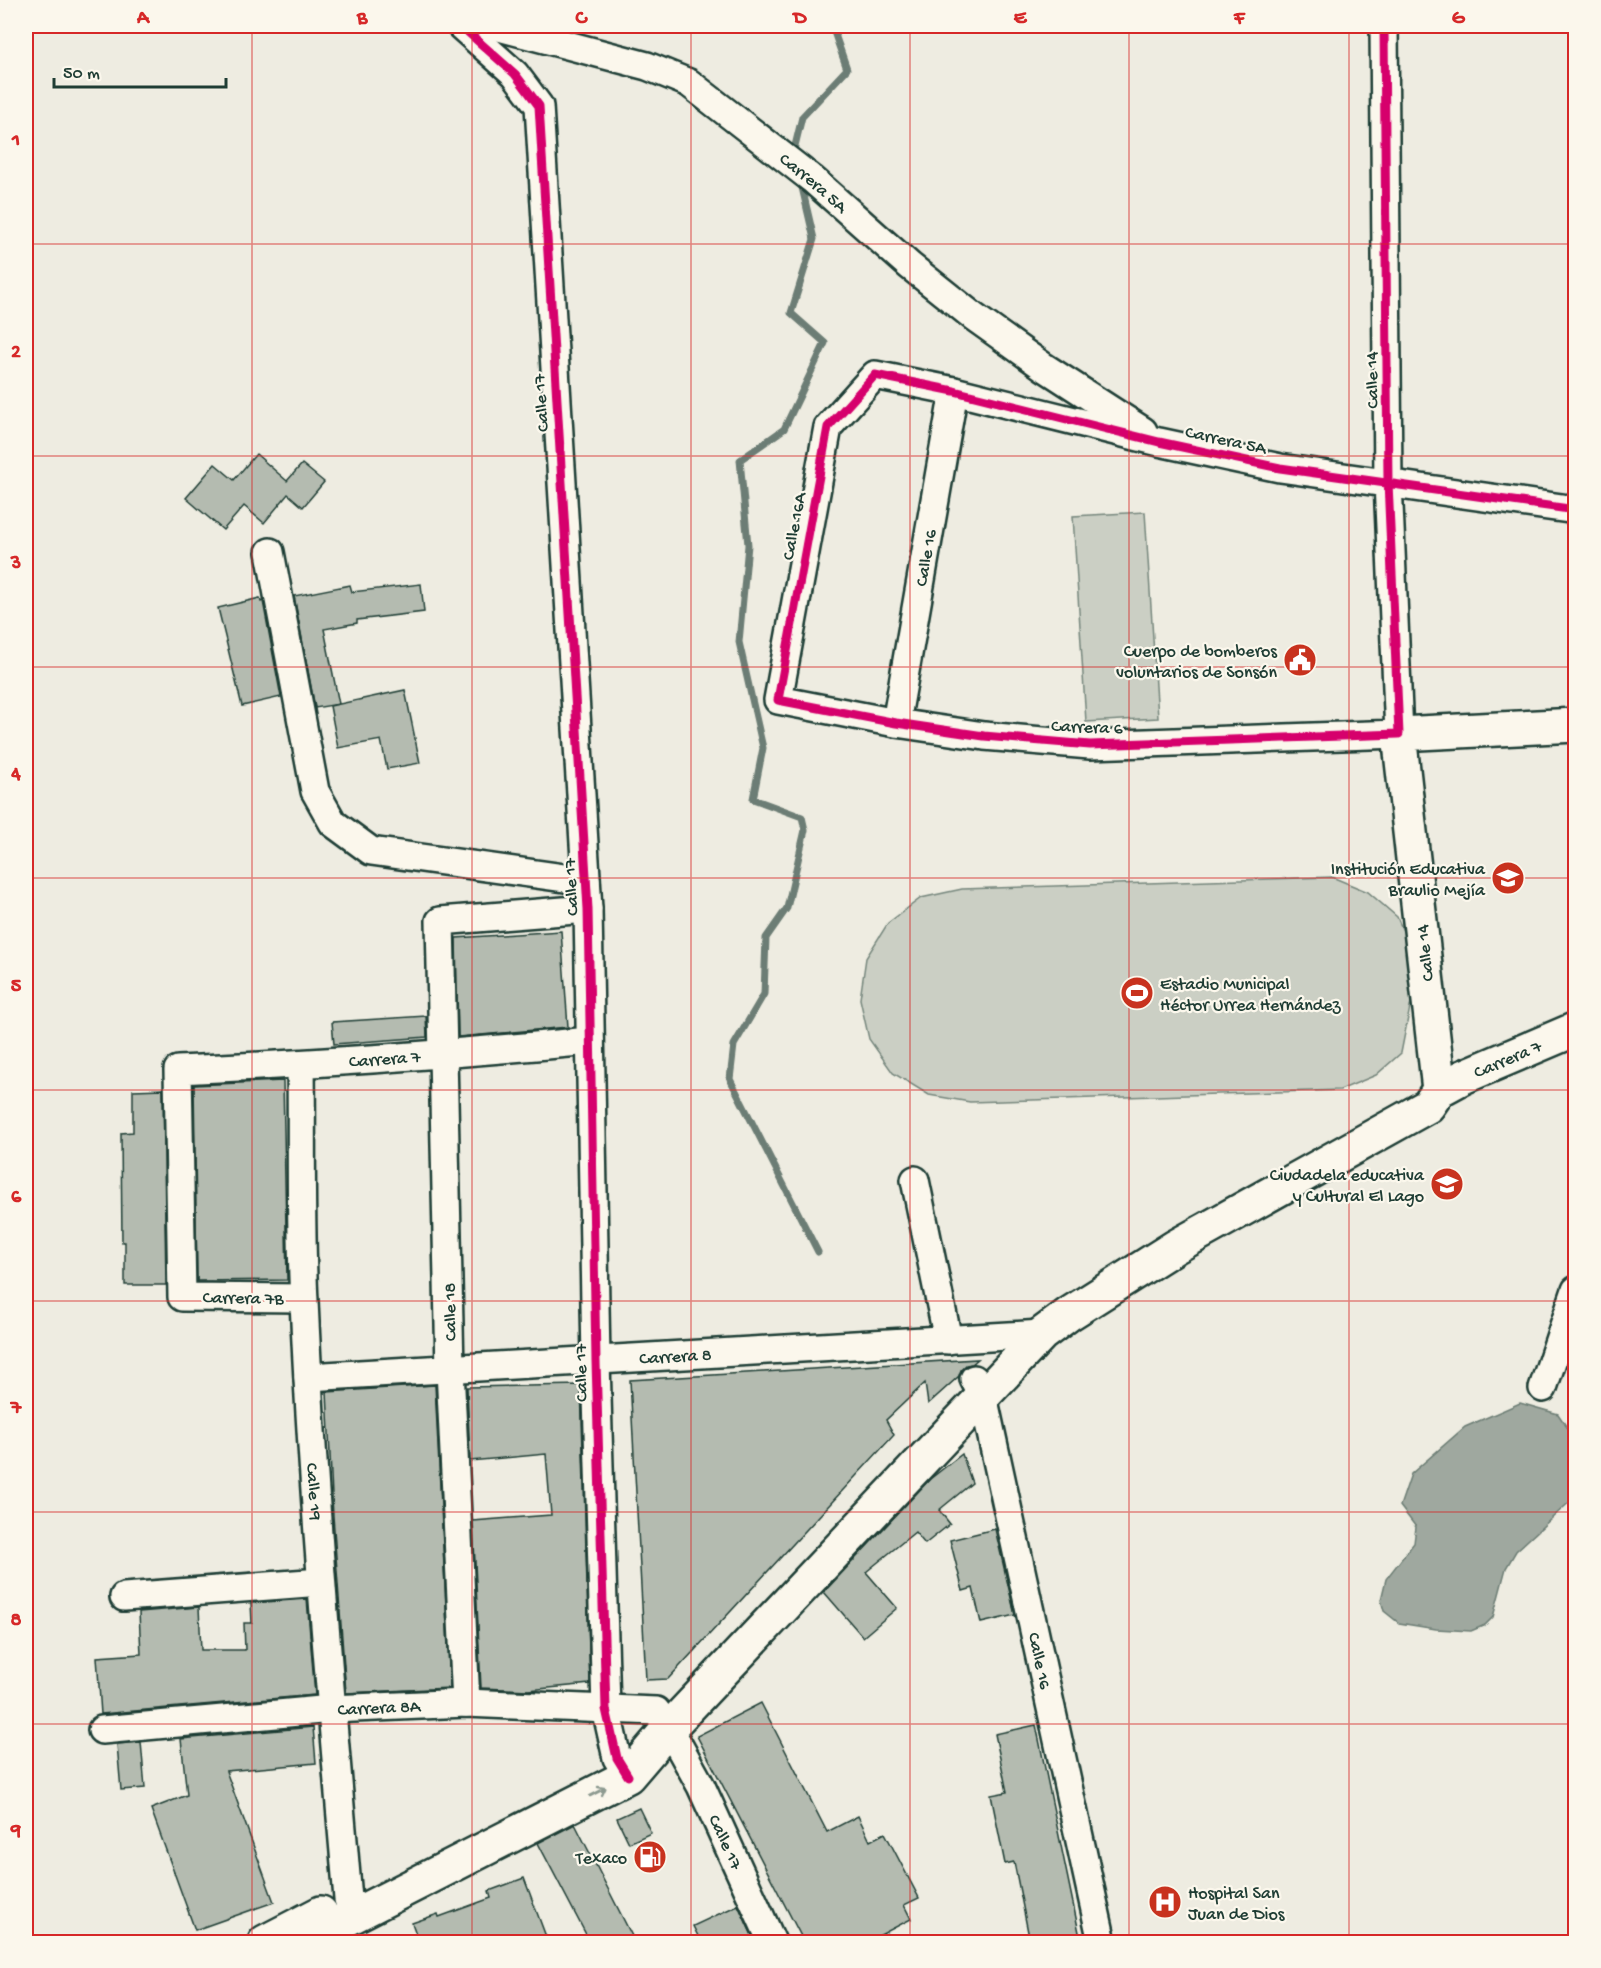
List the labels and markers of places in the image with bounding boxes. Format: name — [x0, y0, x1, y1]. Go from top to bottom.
place label: Cuerpo de bomberos voluntarios de Sonsón — [1116, 642, 1278, 684]
public building icon: Cuerpo de bomberos voluntarios de Sonsón — [1282, 642, 1318, 678]
place label: Institución Educativa Braulio Mejía — [1331, 860, 1486, 902]
school or university icon: Institución Educativa Braulio Mejía — [1490, 860, 1526, 896]
sports icon: Estadio Municipal Héctor Urrea Hernández — [1119, 975, 1155, 1011]
place label: Estadio Municipal Héctor Urrea Hernández — [1160, 975, 1342, 1017]
place label: Ciudadela educativa y Cultural El Lago — [1270, 1166, 1425, 1208]
school or university icon: Ciudadela educativa y Cultural El Lago — [1429, 1166, 1465, 1202]
fuel station icon: Texaco — [632, 1839, 668, 1875]
place label: Texaco — [575, 1849, 627, 1870]
hospital icon: Hospital San Juan de Dios — [1147, 1884, 1183, 1920]
place label: Hospital San Juan de Dios — [1188, 1884, 1286, 1926]

